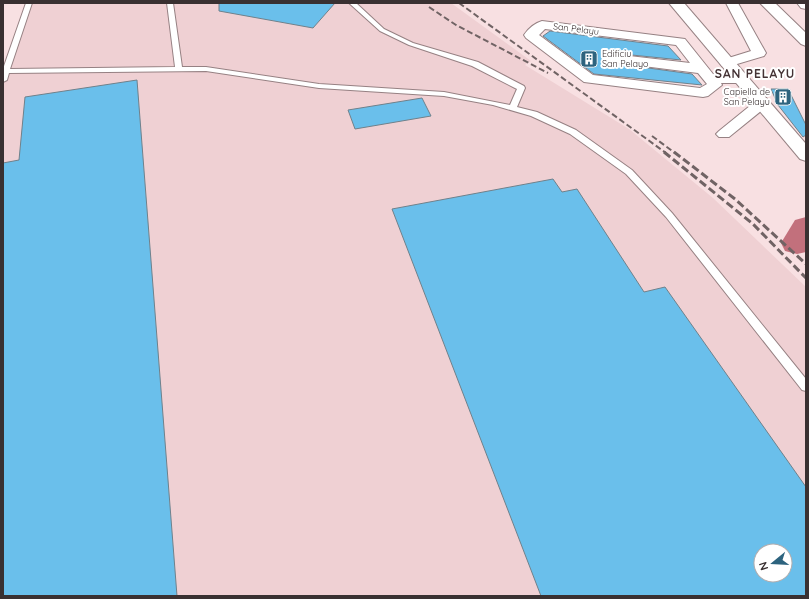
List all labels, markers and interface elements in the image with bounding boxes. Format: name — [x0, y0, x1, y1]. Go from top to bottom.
street label: San Pelayu — [552, 20, 600, 37]
place label: Edificiu San Pelayo — [602, 48, 649, 69]
building icon: Edificiu San Pelayo — [579, 49, 599, 69]
district label: SAN PELAYU — [715, 66, 795, 81]
place label: Capiella de San Pelayu — [724, 86, 770, 107]
building icon: Capiella de San Pelayu — [773, 87, 793, 107]
north arrow — [753, 543, 793, 583]
text: N — [756, 560, 771, 572]

